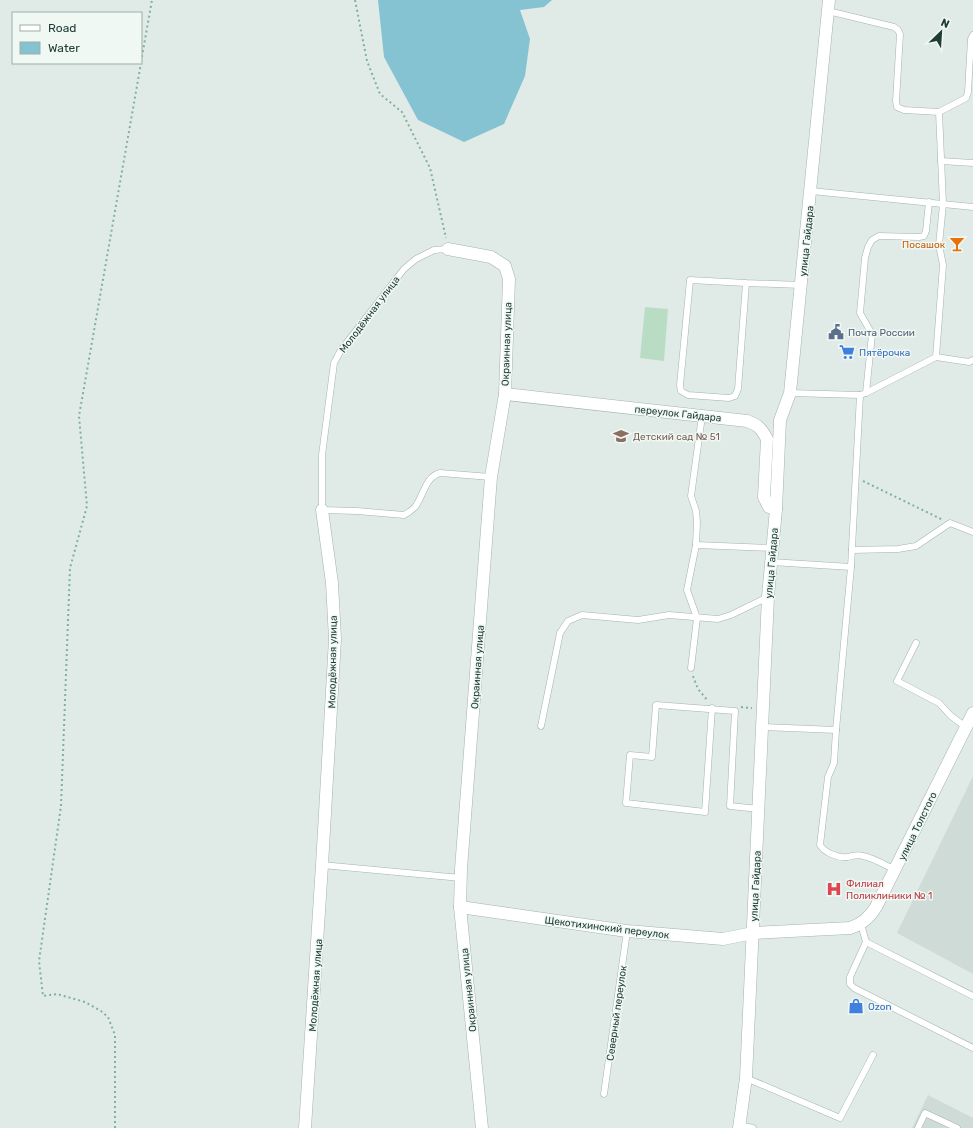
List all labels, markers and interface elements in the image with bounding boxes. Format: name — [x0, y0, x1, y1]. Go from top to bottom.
legend — [12, 12, 142, 64]
north arrow — [921, 12, 961, 52]
text: N — [939, 16, 951, 31]
text: Road — [48, 21, 76, 35]
text: Water — [48, 41, 80, 55]
street label: улица Гайдара — [797, 205, 817, 277]
bar icon: Посашок — [948, 235, 966, 253]
place label: Посашок — [902, 239, 946, 251]
street label: Молодёжная улица — [337, 274, 403, 355]
street label: Окраинная улица — [500, 302, 514, 386]
public building icon: Почта России — [827, 323, 845, 341]
place label: Почта России — [848, 327, 915, 339]
supermarket icon: Пятёрочка — [838, 343, 856, 361]
place label: Пятёрочка — [859, 347, 910, 359]
street label: переулок Гайдара — [634, 403, 722, 425]
school or university icon: Детский сад № 51 — [612, 427, 630, 445]
place label: Детский сад № 51 — [633, 431, 720, 443]
street label: улица Гайдара — [763, 527, 781, 599]
street label: Молодёжная улица — [326, 615, 340, 709]
street label: Окраинная улица — [469, 625, 487, 709]
street label: улица Толстого — [896, 790, 940, 863]
street label: улица Гайдара — [748, 850, 764, 922]
place label: Филиал Поликлиники № 1 — [846, 878, 932, 902]
hospital icon: Филиал Поликлиники № 1 — [825, 880, 843, 898]
street label: Щекотихинский переулок — [544, 914, 670, 942]
street label: Молодёжная улица — [307, 938, 325, 1032]
street label: Окраинная улица — [459, 947, 479, 1032]
street label: Северный переулок — [604, 964, 630, 1062]
shop icon: Ozon — [847, 997, 865, 1015]
place label: Ozon — [868, 1001, 892, 1013]

